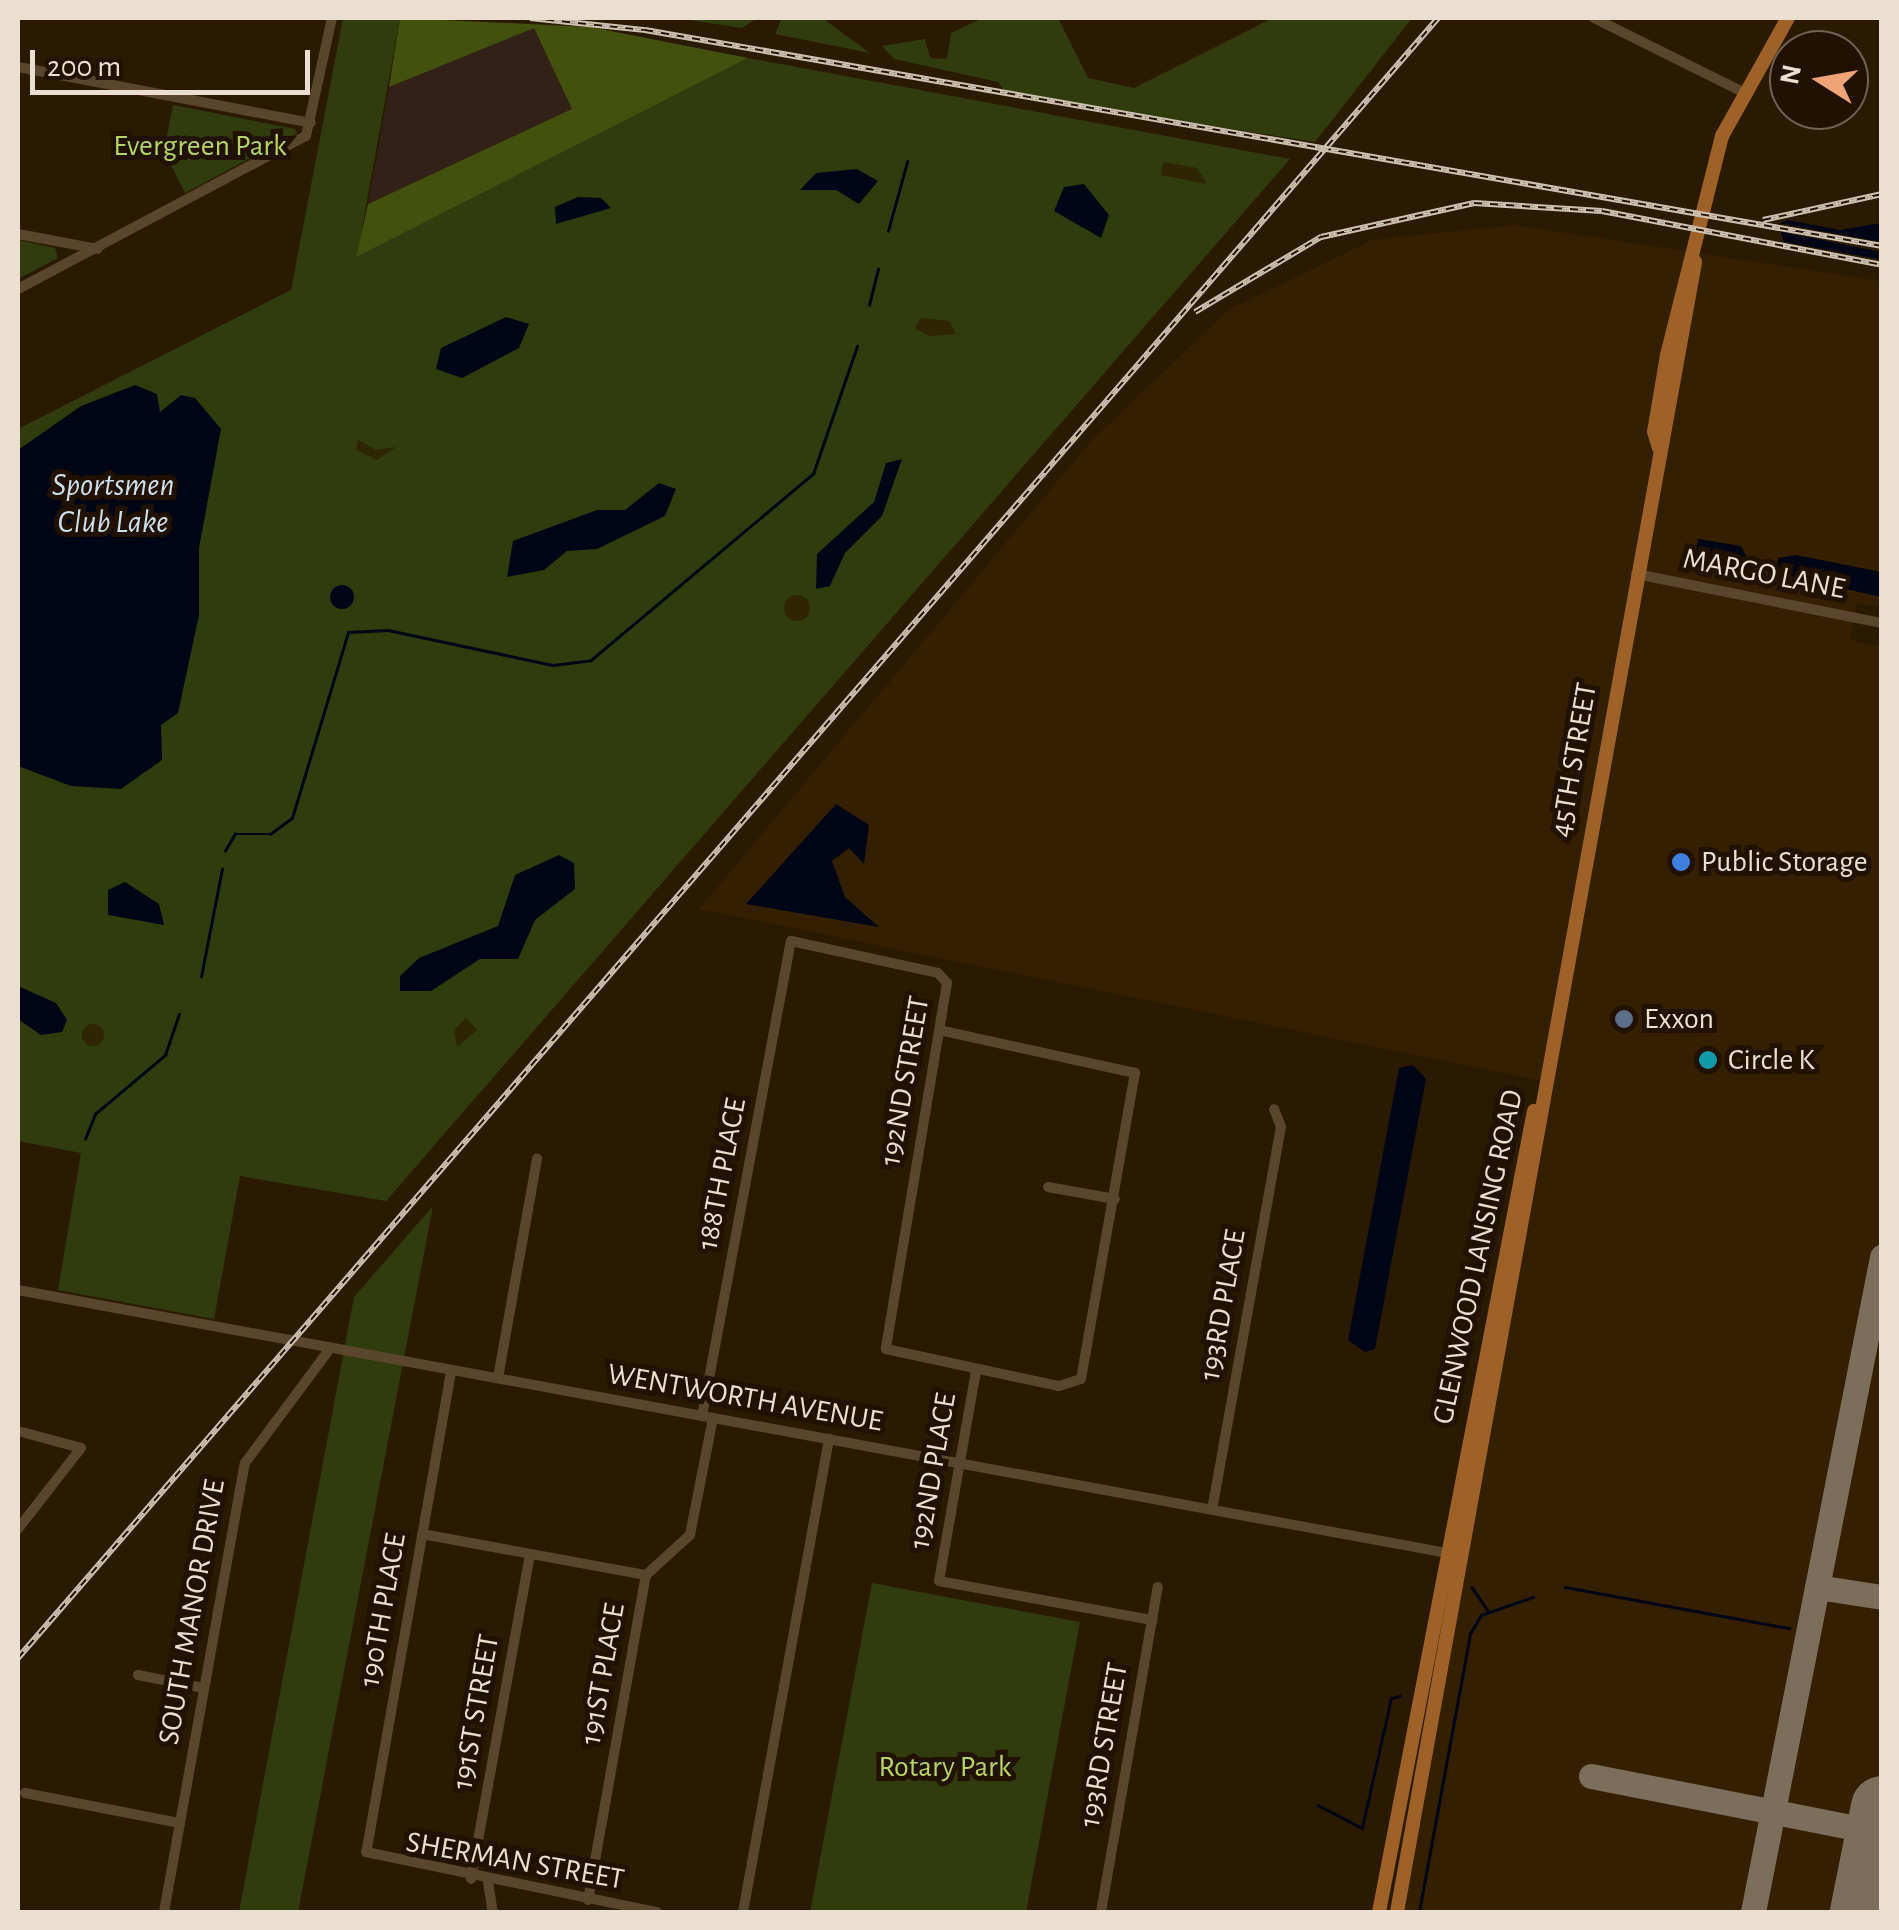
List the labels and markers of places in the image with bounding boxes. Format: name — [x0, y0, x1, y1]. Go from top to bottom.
place label: Public Storage — [1701, 844, 1867, 880]
marker: Public Storage — [1670, 851, 1692, 873]
place label: Exxon — [1644, 1001, 1714, 1037]
marker: Exxon — [1613, 1008, 1635, 1030]
place label: Circle K — [1728, 1042, 1815, 1078]
marker: Circle K — [1697, 1049, 1719, 1071]

